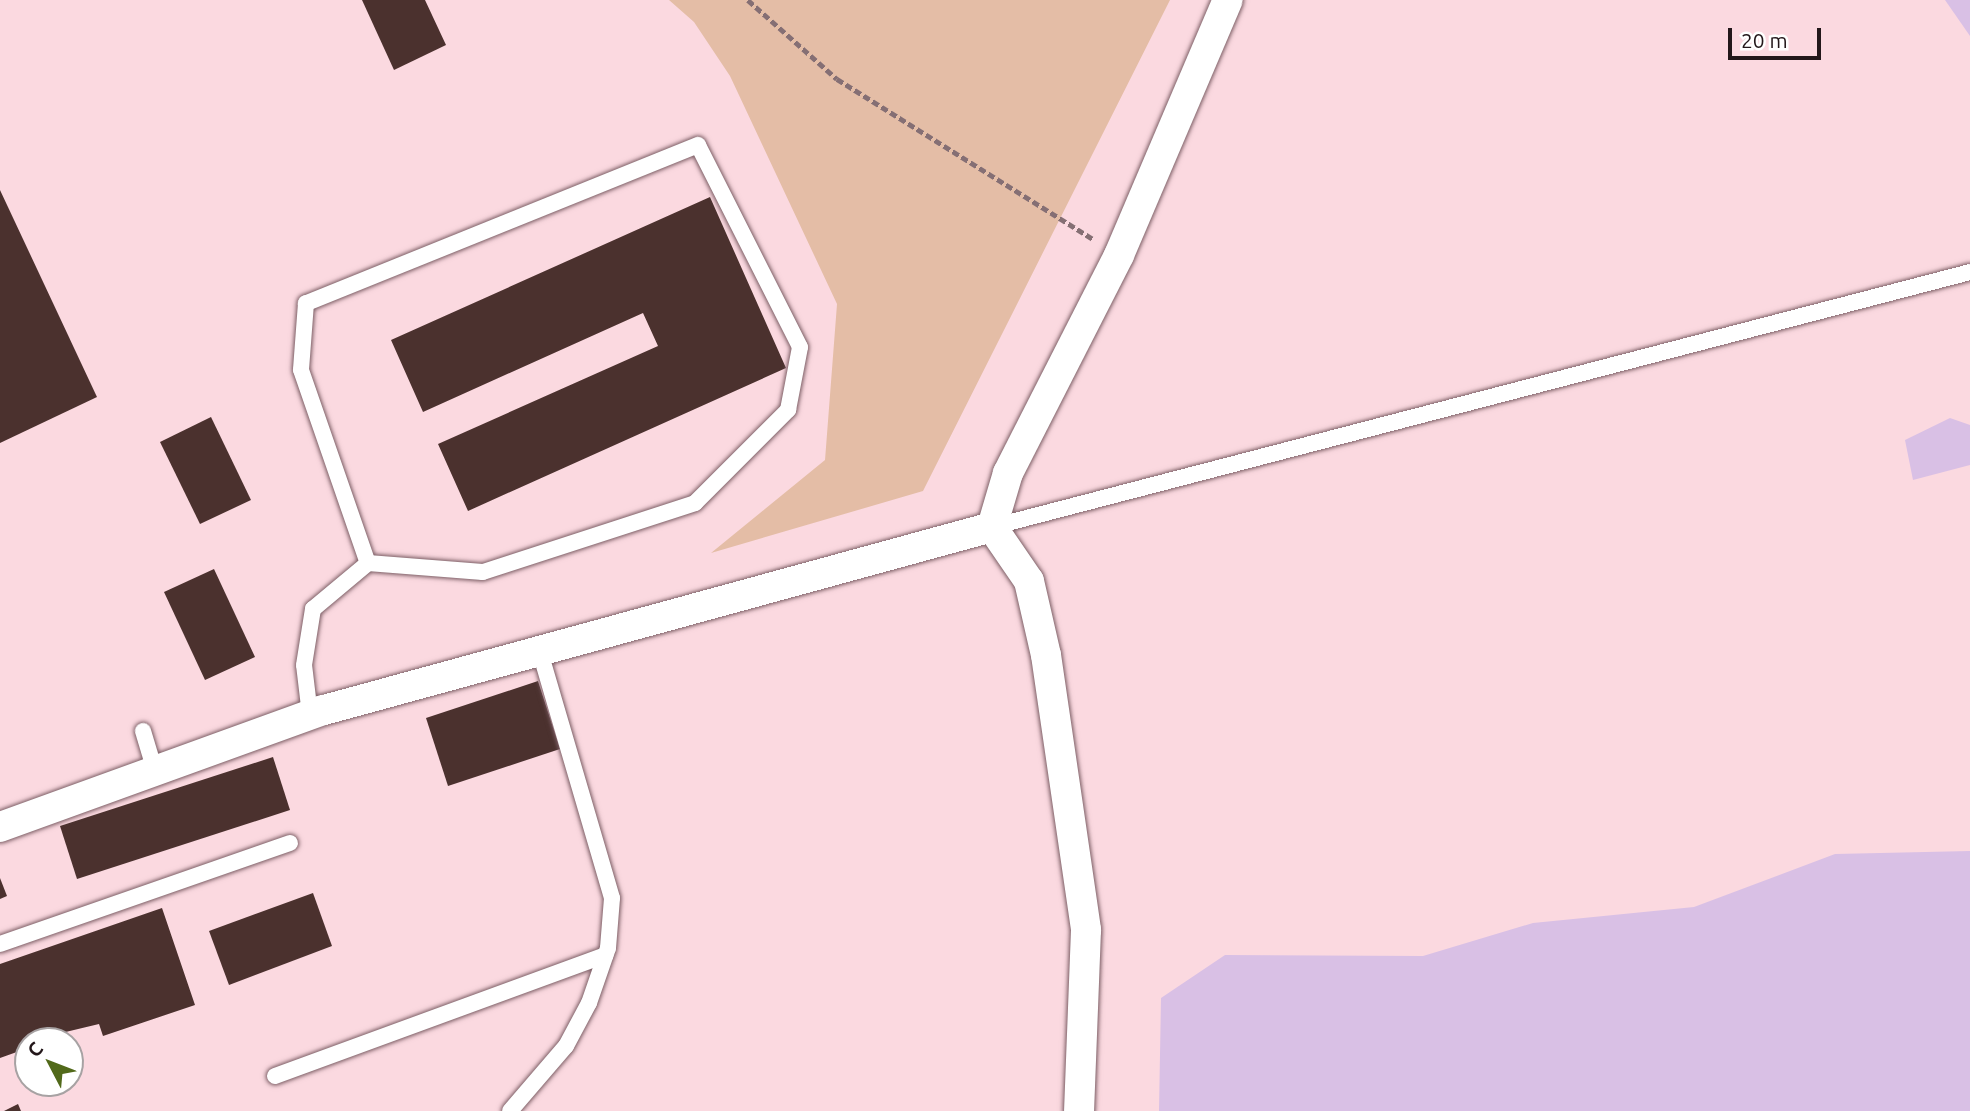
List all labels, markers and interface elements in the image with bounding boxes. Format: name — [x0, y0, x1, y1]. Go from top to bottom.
scale bar — [1732, 14, 1825, 58]
text: 20 m — [1741, 28, 1788, 52]
north arrow — [14, 1027, 84, 1097]
text: С — [23, 1037, 47, 1061]

